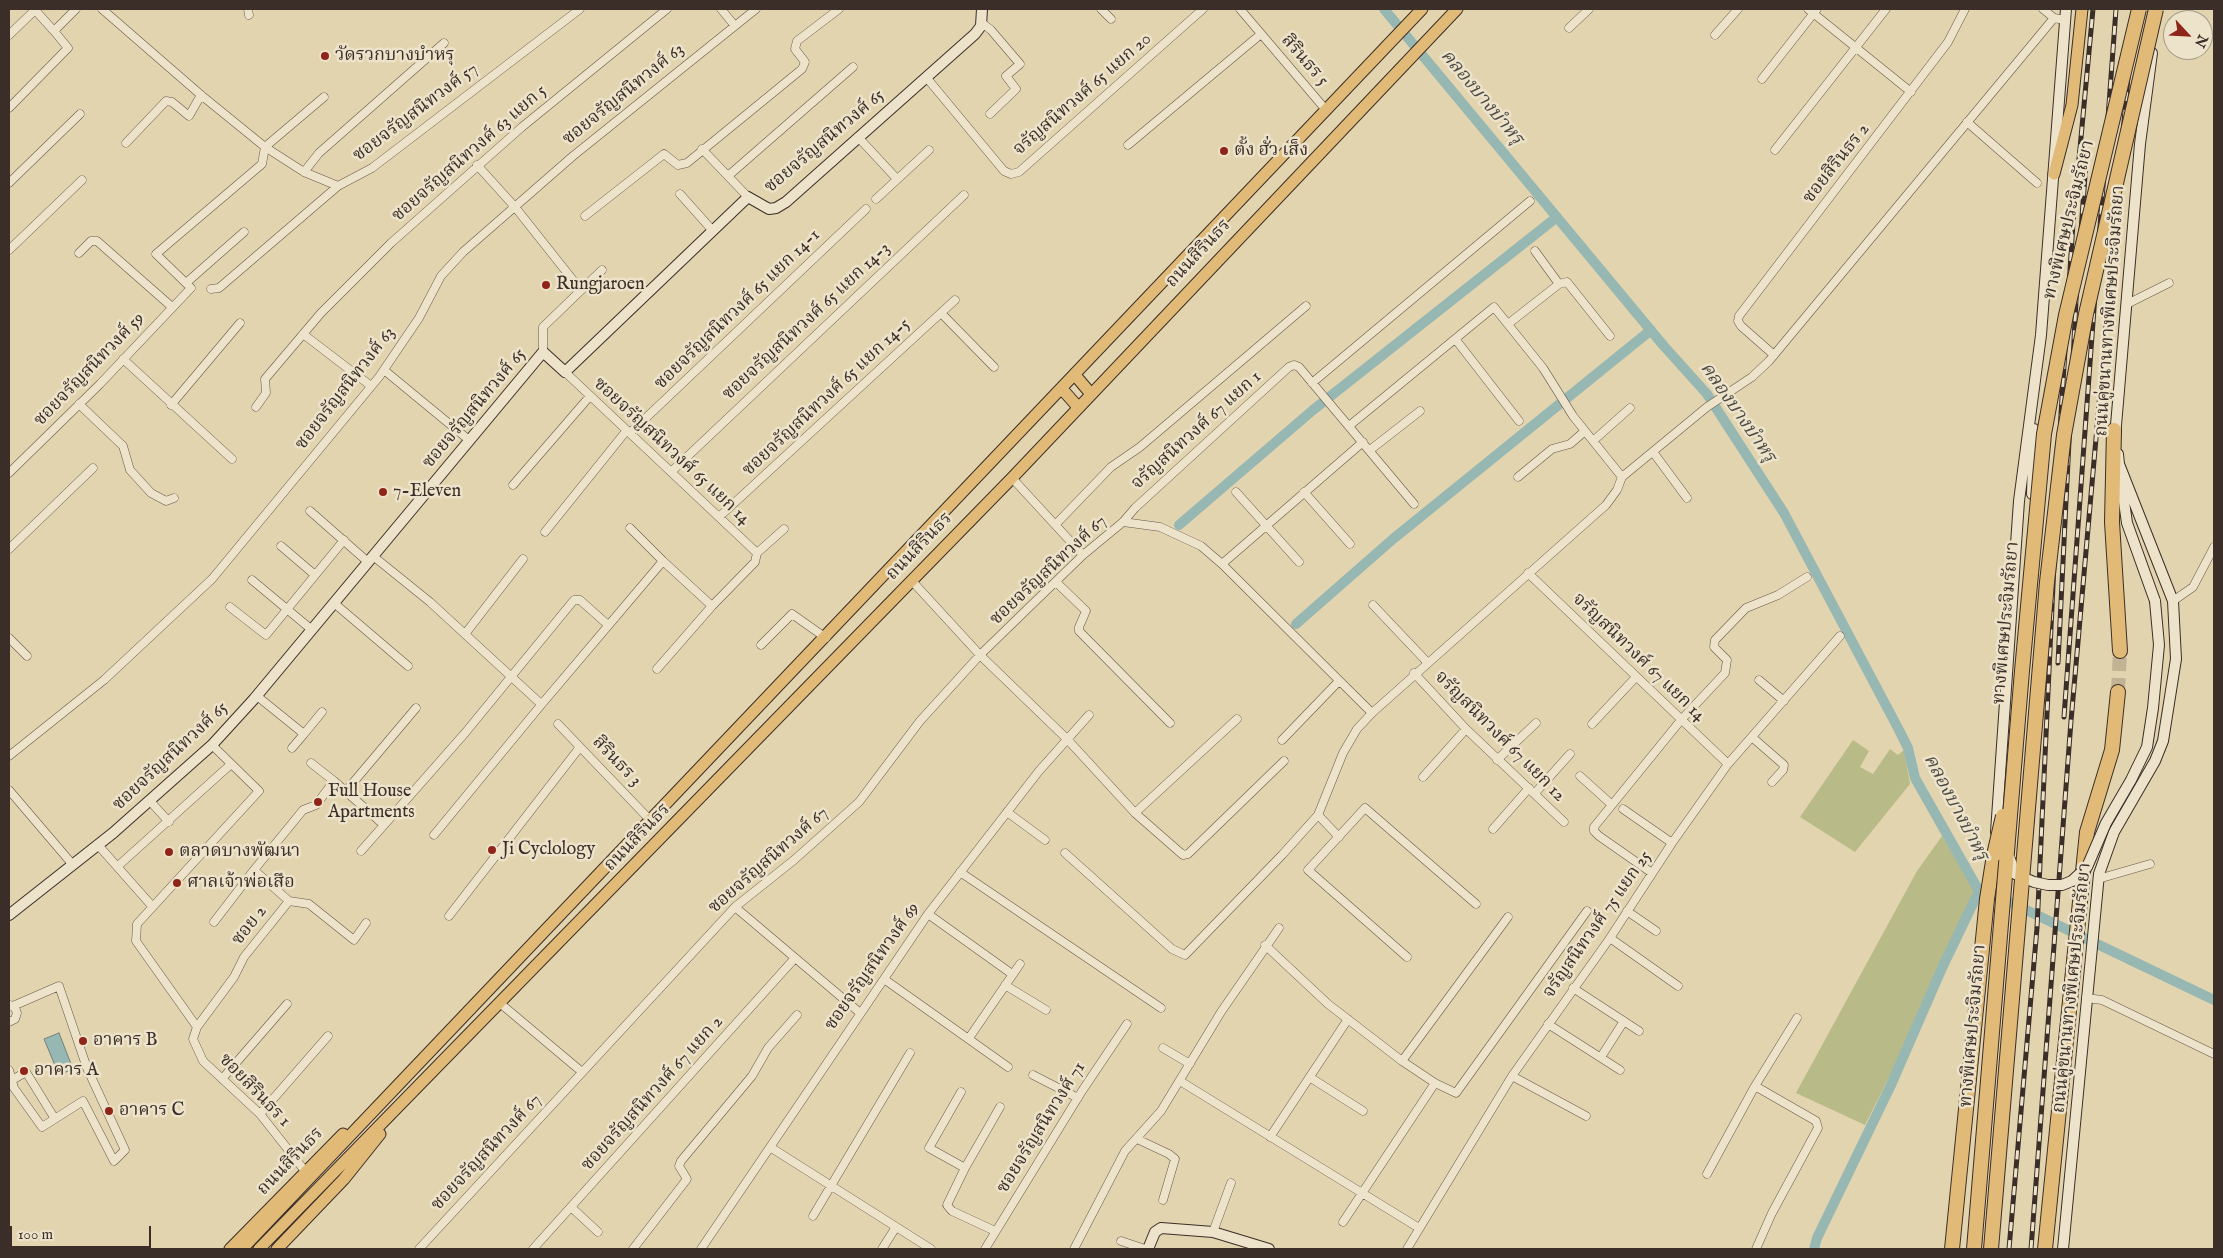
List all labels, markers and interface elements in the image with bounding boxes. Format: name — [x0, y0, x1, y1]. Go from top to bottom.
north arrow — [2163, 10, 2213, 60]
street label: จรัญสนิทวงศ์ 65 แยก 20 — [1009, 29, 1157, 161]
street label: สิรินธร 5 — [1276, 31, 1332, 91]
text: N — [2190, 32, 2211, 50]
street label: ซอยจรัญสนิทวงศ์ 63 — [559, 39, 689, 151]
place label: วัดรวกบางบำหรุ — [335, 45, 454, 67]
water label: คลองบางบำหรุ — [1435, 46, 1527, 150]
marker: วัดรวกบางบำหรุ — [319, 50, 331, 62]
street label: ซอยจรัญสนิทวงศ์ 57 — [349, 59, 483, 167]
street label: ซอยจรัญสนิทวงศ์ 63 แยก 5 — [388, 81, 552, 227]
street label: ซอยจรัญสนิทวงศ์ 65 — [761, 86, 889, 198]
street label: ซอยสิรินธร 2 — [1799, 120, 1875, 208]
street label: ทางพิเศษประจิมรัถยา — [2040, 138, 2100, 302]
place label: ตั้ง ฮั่ว เส็ง — [1234, 140, 1308, 162]
marker: ตั้ง ฮั่ว เส็ง — [1218, 145, 1230, 157]
street label: ถนนคู่ขนานทางพิเศษประจิมรัถยา — [2091, 185, 2131, 437]
street label: ถนนสิรินธร — [1162, 215, 1236, 293]
street label: ซอยจรัญสนิทวงศ์ 65 แยก 14-1 — [651, 225, 825, 395]
street label: ซอยจรัญสนิทวงศ์ 65 แยก 14-3 — [719, 238, 895, 406]
place label: Rungjaroen — [556, 274, 645, 296]
marker: Rungjaroen — [540, 279, 552, 291]
street label: ซอยจรัญสนิทวงศ์ 59 — [30, 309, 150, 431]
street label: ซอยจรัญสนิทวงศ์ 65 แยก 14-5 — [739, 315, 915, 481]
street label: ซอยจรัญสนิทวงศ์ 63 — [291, 323, 401, 455]
street label: ซอยจรัญสนิทวงศ์ 65 — [419, 345, 531, 473]
water label: คลองบางบำหรุ — [1694, 358, 1780, 468]
street label: จรัญสนิทวงศ์ 67 แยก 1 — [1127, 367, 1267, 495]
street label: ซอยจรัญสนิทวงศ์ 65 แยก 14 — [588, 374, 754, 530]
place label: 7-Eleven — [393, 481, 461, 503]
marker: 7-Eleven — [377, 486, 389, 498]
street label: ถนนสิรินธร — [882, 509, 958, 585]
street label: ซอยจรัญสนิทวงศ์ 67 — [986, 511, 1112, 631]
street label: ทางพิเศษประจิมรัถยา — [1989, 541, 2025, 705]
street label: จรัญสนิทวงศ์ 67 แยก 14 — [1567, 589, 1709, 727]
street label: จรัญสนิทวงศ์ 67 แยก 12 — [1429, 667, 1569, 807]
street label: ซอยจรัญสนิทวงศ์ 65 — [109, 698, 233, 816]
street label: สิรินธร 3 — [587, 732, 645, 792]
water label: คลองบางบำหรุ — [1917, 751, 1993, 865]
place label: Full House Apartments — [328, 781, 415, 824]
marker: Full House Apartments — [312, 796, 324, 808]
street label: ถนนสิรินธร — [600, 800, 676, 876]
street label: ซอยจรัญสนิทวงศ์ 67 — [705, 803, 833, 919]
place label: Ji Cyclology — [502, 839, 595, 861]
place label: ตลาดบางพัฒนา — [179, 841, 300, 863]
marker: Ji Cyclology — [486, 844, 498, 856]
marker: ตลาดบางพัฒนา — [163, 846, 175, 858]
street label: จรัญสนิทวงศ์ 75 แยก 25 — [1539, 847, 1657, 1003]
street label: ถนนคู่ขนานทางพิเศษประจิมรัถยา — [2049, 862, 2097, 1114]
place label: ศาลเจ้าพ่อเสือ — [187, 872, 295, 894]
marker: ศาลเจ้าพ่อเสือ — [171, 877, 183, 889]
street label: ซอยจรัญสนิทวงศ์ 69 — [821, 899, 925, 1035]
street label: ซอย 2 — [228, 902, 272, 950]
street label: ทางพิเศษประจิมรัถยา — [1956, 944, 1992, 1108]
street label: ซอยจรัญสนิทวงศ์ 67 แยก 2 — [578, 1012, 728, 1176]
place label: อาคาร B — [93, 1030, 157, 1052]
marker: อาคาร B — [77, 1035, 89, 1047]
street label: ซอยสิรินธร 1 — [214, 1050, 294, 1132]
street label: ซอยจรัญสนิทวงศ์ 71 — [993, 1058, 1091, 1198]
place label: อาคาร A — [34, 1060, 99, 1082]
marker: อาคาร A — [18, 1065, 30, 1077]
street label: ซอยจรัญสนิทวงศ์ 67 — [427, 1090, 547, 1216]
place label: อาคาร C — [119, 1100, 184, 1122]
marker: อาคาร C — [103, 1105, 115, 1117]
street label: ถนนสิรินธร — [253, 1124, 329, 1200]
scale bar — [12, 1216, 154, 1248]
text: 100 m — [18, 1225, 53, 1244]

